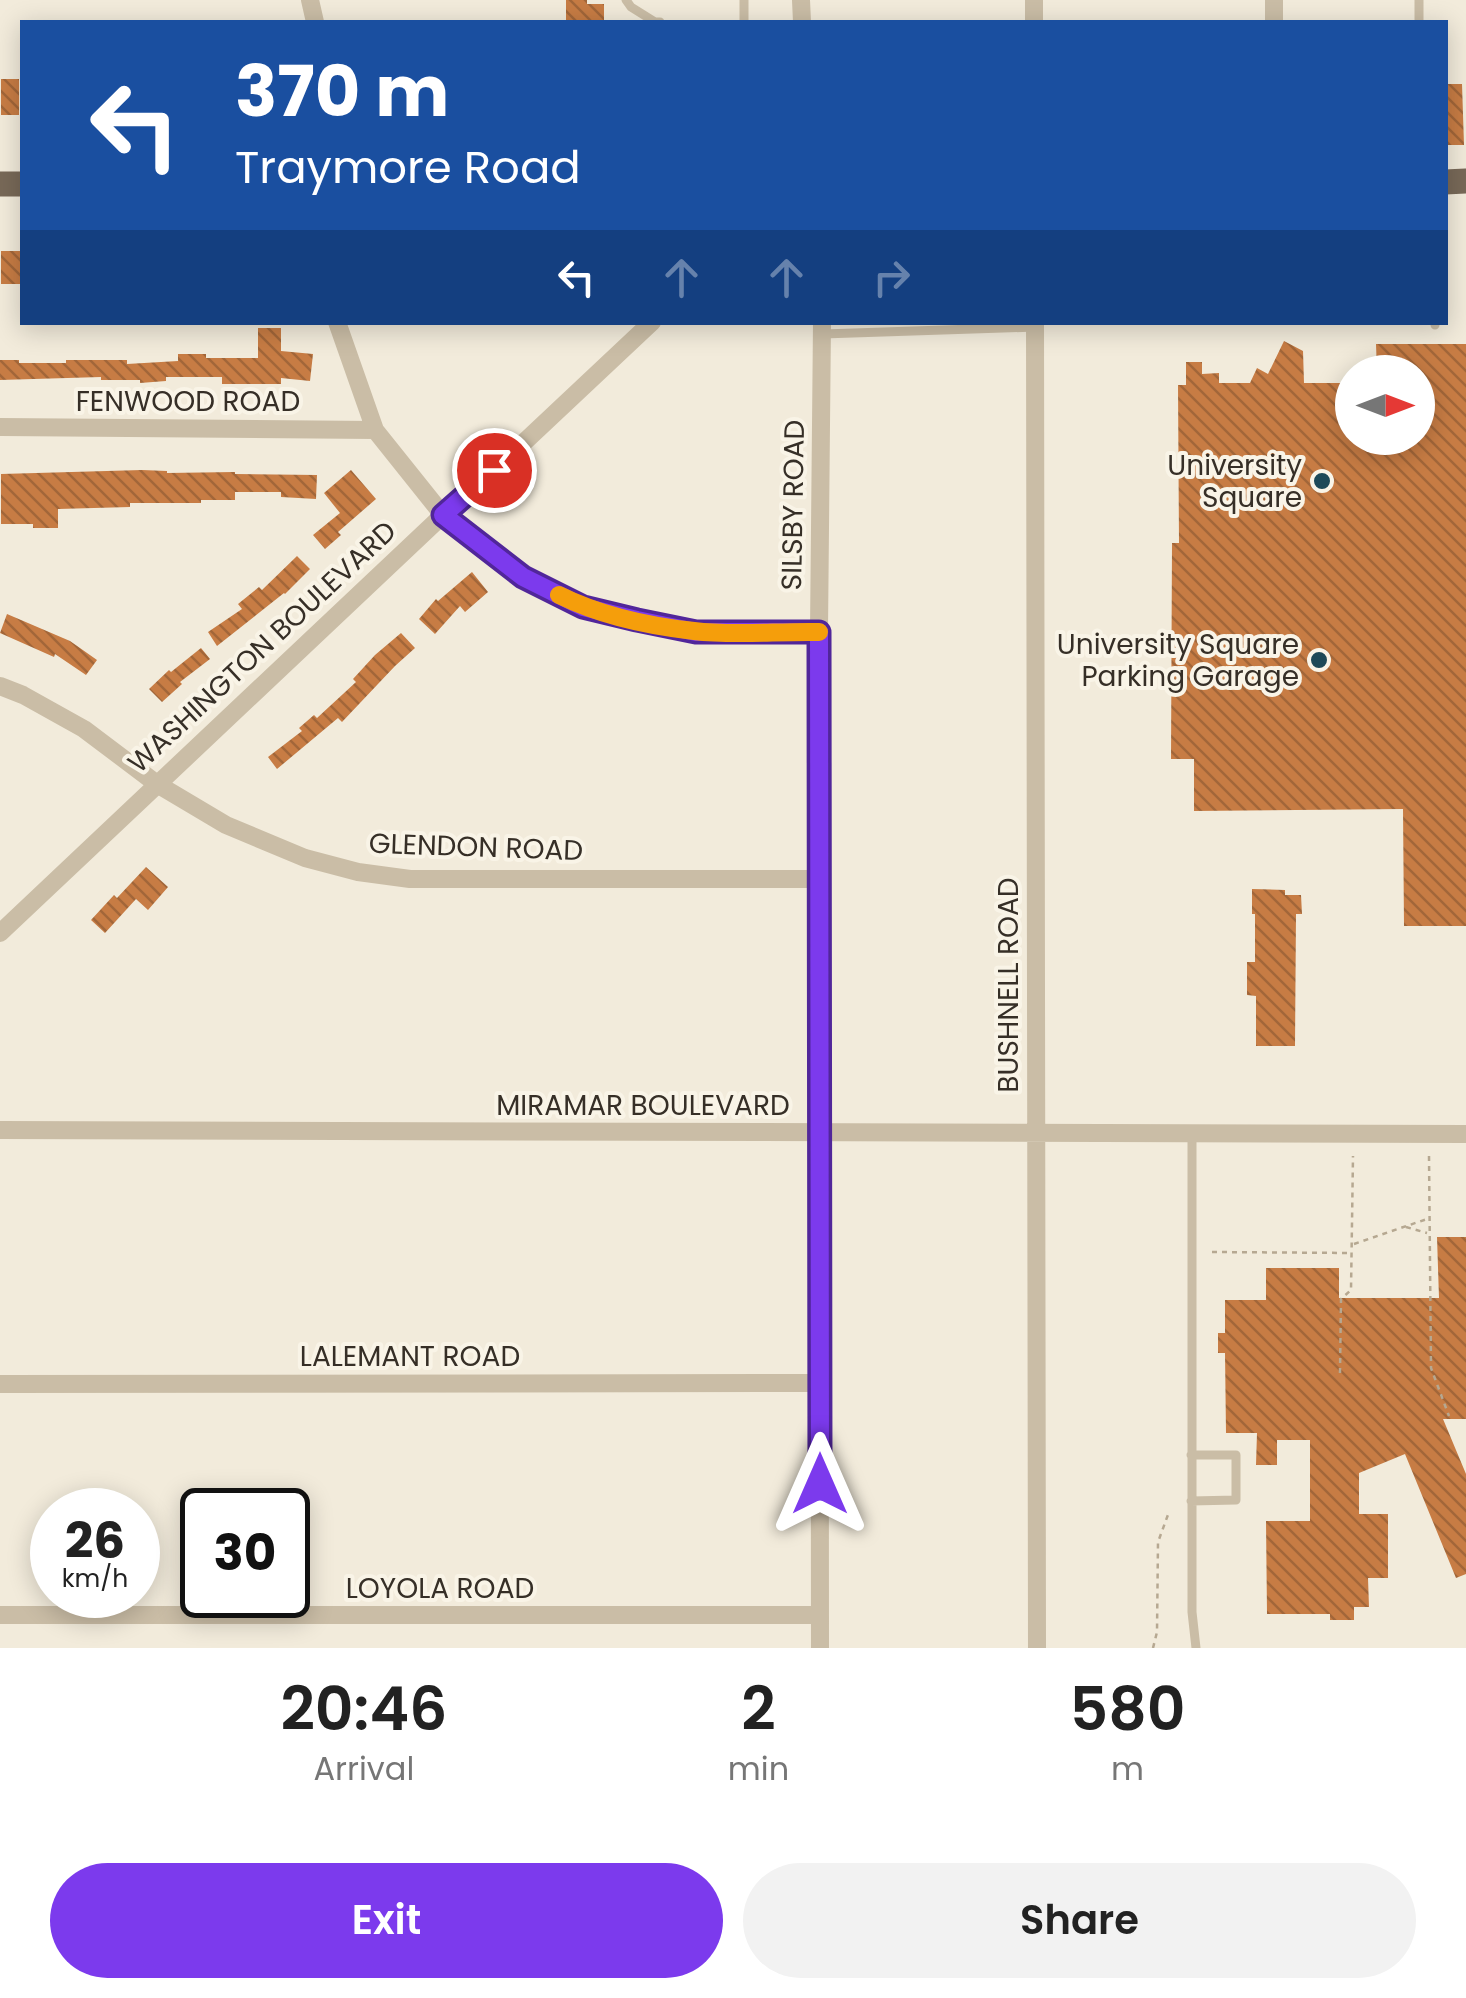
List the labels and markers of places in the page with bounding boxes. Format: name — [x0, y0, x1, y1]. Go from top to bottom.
pin — [452, 428, 537, 513]
place label: University Square — [1167, 446, 1302, 517]
marker: University Square — [1311, 470, 1333, 492]
place label: University Square Parking Garage — [1057, 625, 1299, 696]
marker: University Square Parking Garage — [1308, 649, 1330, 671]

